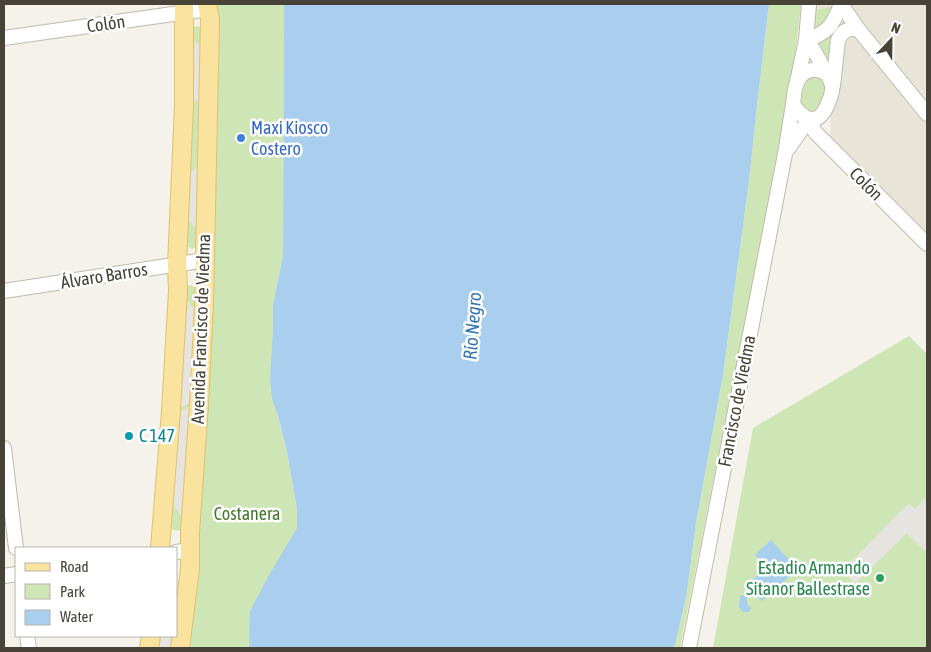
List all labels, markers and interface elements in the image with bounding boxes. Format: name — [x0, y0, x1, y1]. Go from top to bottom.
street label: Colón — [85, 10, 126, 37]
north arrow — [866, 15, 916, 65]
text: N — [889, 19, 903, 37]
place label: Maxi Kiosco Costero — [251, 117, 328, 159]
marker: Maxi Kiosco Costero — [235, 132, 247, 144]
street label: Colón — [845, 163, 887, 205]
street label: Avenida Francisco de Viedma — [187, 234, 214, 424]
street label: Álvaro Barros — [59, 258, 149, 293]
water label: Río Negro — [459, 291, 485, 361]
street label: Francisco de Viedma — [713, 333, 760, 469]
place label: C 147 — [139, 425, 175, 446]
marker: C 147 — [123, 430, 135, 442]
park label: Costanera — [214, 503, 280, 524]
legend — [15, 547, 178, 637]
place label: Estadio Armando Sitanor Ballestrase — [746, 557, 870, 599]
text: Road — [60, 558, 89, 575]
marker: Estadio Armando Sitanor Ballestrase — [874, 572, 886, 584]
text: Park — [60, 583, 85, 600]
text: Water — [60, 608, 93, 625]

